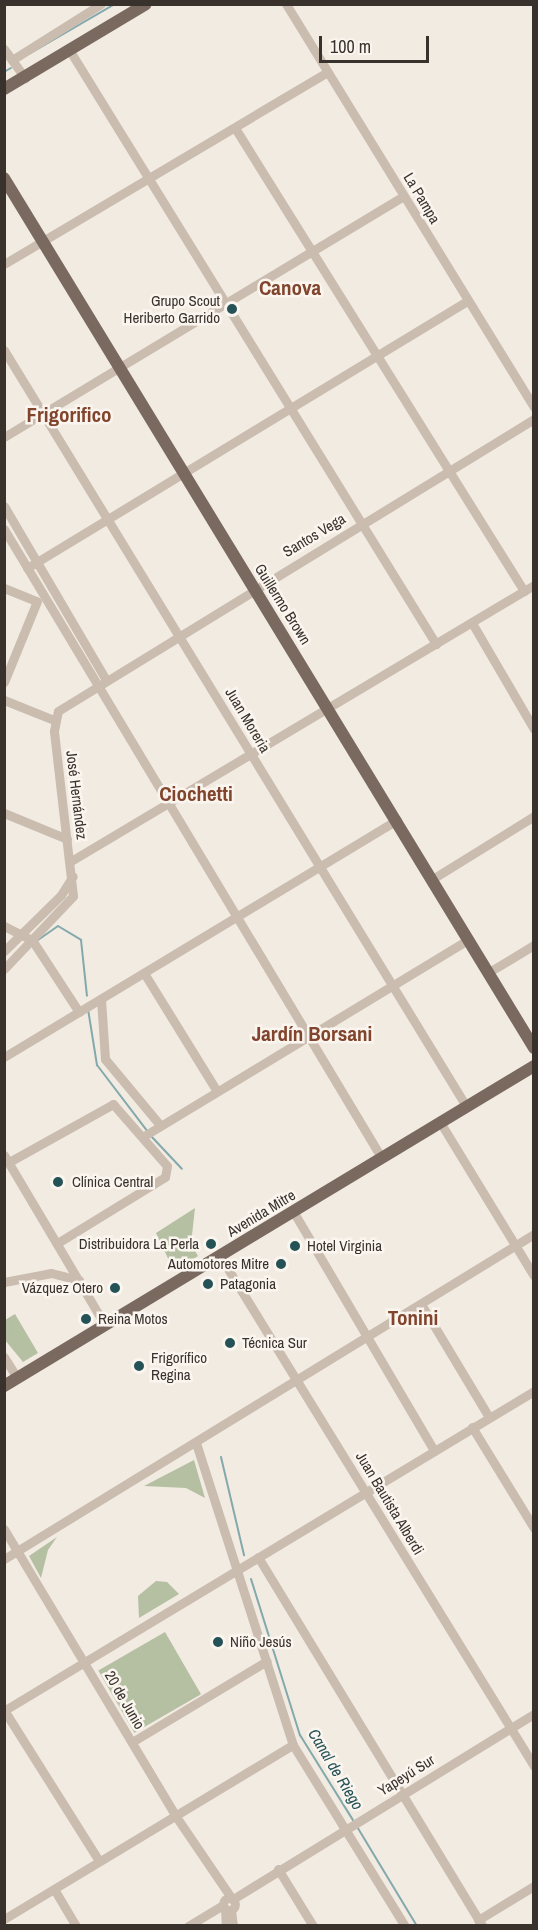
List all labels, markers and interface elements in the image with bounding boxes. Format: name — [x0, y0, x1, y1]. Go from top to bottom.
scale bar — [322, 24, 432, 62]
text: 100 m — [330, 34, 371, 59]
street label: La Pampa — [400, 169, 444, 227]
district label: Canova — [259, 275, 321, 301]
place label: Grupo Scout Heriberto Garrido — [124, 291, 220, 326]
marker: Grupo Scout Heriberto Garrido — [225, 302, 239, 316]
district label: Frigorifico — [26, 402, 112, 428]
street label: Santos Vega — [279, 509, 349, 561]
street label: Guillermo Brown — [251, 560, 315, 648]
street label: Juan Moreria — [222, 684, 274, 756]
street label: José Hernández — [63, 749, 91, 841]
district label: Ciochetti — [159, 781, 233, 807]
district label: Jardín Borsani — [252, 1021, 372, 1047]
marker: Clínica Central — [49, 1173, 67, 1191]
place label: Clínica Central — [72, 1173, 153, 1191]
street label: Avenida Mitre — [224, 1186, 298, 1240]
place label: Distribuidora La Perla — [79, 1235, 199, 1253]
marker: Distribuidora La Perla — [204, 1237, 218, 1251]
place label: Hotel Virginia — [307, 1237, 382, 1255]
marker: Hotel Virginia — [288, 1239, 302, 1253]
place label: Automotores Mitre — [168, 1255, 269, 1273]
marker: Automotores Mitre — [274, 1257, 288, 1271]
place label: Patagonia — [220, 1275, 276, 1293]
marker: Patagonia — [201, 1277, 215, 1291]
place label: Vázquez Otero — [22, 1279, 103, 1297]
marker: Vázquez Otero — [108, 1281, 122, 1295]
district label: Tonini — [388, 1305, 438, 1331]
place label: Reina Motos — [98, 1310, 168, 1328]
marker: Reina Motos — [79, 1312, 93, 1326]
place label: Técnica Sur — [242, 1334, 307, 1352]
marker: Técnica Sur — [223, 1336, 237, 1350]
place label: Frigorífico Regina — [151, 1348, 207, 1383]
marker: Frigorífico Regina — [132, 1359, 146, 1373]
street label: Juan Bautista Alberdi — [352, 1448, 428, 1558]
place label: Niño Jesús — [230, 1633, 292, 1651]
marker: Niño Jesús — [211, 1635, 225, 1649]
street label: 20 de Junio — [101, 1668, 149, 1732]
water label: Canal de Riego — [304, 1725, 368, 1813]
street label: Yapeyú Sur — [374, 1751, 438, 1799]

